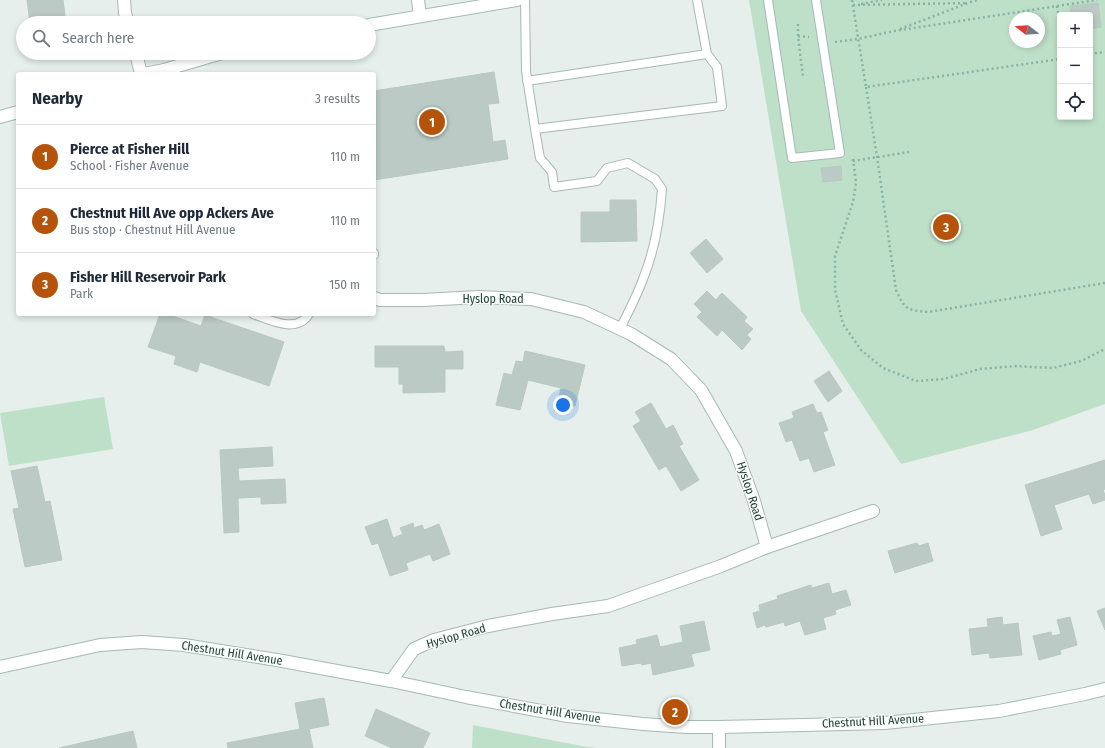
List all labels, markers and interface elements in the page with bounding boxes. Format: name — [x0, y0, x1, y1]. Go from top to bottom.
north arrow — [1009, 12, 1045, 48]
map controls — [1057, 12, 1093, 120]
button: + — [1057, 12, 1093, 48]
search box — [16, 16, 376, 60]
icon: search — [30, 27, 52, 49]
text: Search here — [62, 29, 134, 47]
button: − — [1057, 48, 1093, 84]
button: locate — [1057, 84, 1093, 120]
text: Nearby — [32, 88, 83, 109]
text: 3 results — [315, 91, 360, 106]
pin: 1 — [419, 107, 445, 137]
text: Pierce at Fisher Hill — [70, 140, 189, 158]
text: 1 — [42, 149, 48, 164]
text: 110 m — [330, 149, 360, 164]
text: School · Fisher Avenue — [70, 158, 189, 173]
text: Chestnut Hill Ave opp Ackers Ave — [70, 204, 274, 222]
pin: 3 — [933, 212, 959, 242]
text: 2 — [42, 213, 48, 228]
text: 110 m — [330, 213, 360, 228]
text: Bus stop · Chestnut Hill Avenue — [70, 222, 235, 237]
text: Fisher Hill Reservoir Park — [70, 268, 226, 286]
text: 3 — [42, 277, 48, 292]
text: 150 m — [329, 277, 360, 292]
text: Park — [70, 286, 93, 301]
street label: Hyslop Road — [462, 292, 524, 306]
your location — [553, 395, 573, 415]
street label: Hyslop Road — [734, 460, 766, 522]
street label: Hyslop Road — [425, 621, 487, 651]
street label: Chestnut Hill Avenue — [180, 638, 284, 668]
street label: Chestnut Hill Avenue — [498, 696, 602, 726]
pin: 2 — [662, 697, 688, 727]
street label: Chestnut Hill Avenue — [822, 711, 924, 731]

